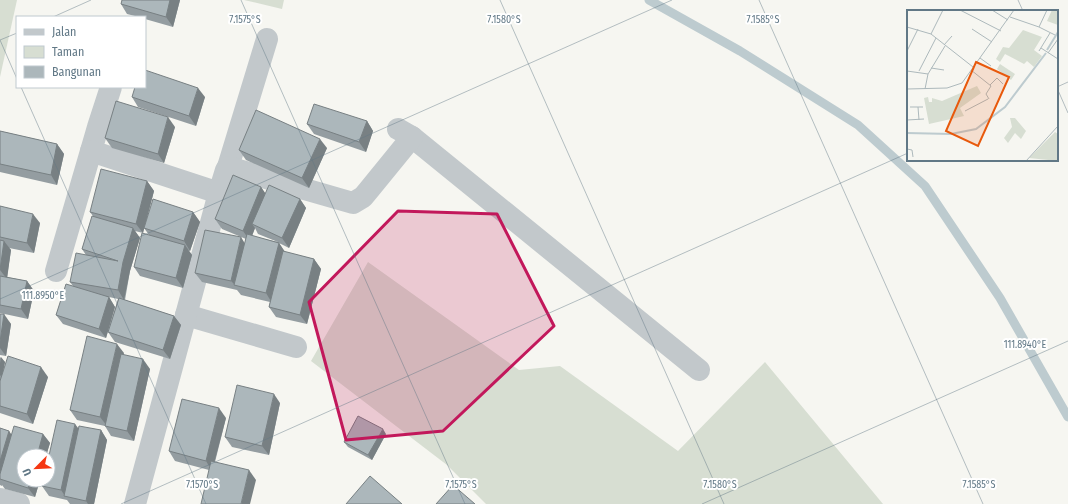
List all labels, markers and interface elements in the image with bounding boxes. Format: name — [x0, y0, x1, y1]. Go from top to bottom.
inset map — [907, 10, 1058, 161]
text: 7.1575°S — [229, 14, 261, 26]
text: 7.1580°S — [487, 14, 521, 26]
text: 7.1585°S — [747, 14, 779, 26]
legend — [16, 16, 146, 88]
text: Jalan — [52, 25, 76, 39]
text: Taman — [52, 45, 84, 59]
text: Bangunan — [52, 65, 101, 79]
text: 111.8950°E — [22, 290, 65, 302]
text: 111.8940°E — [1004, 339, 1047, 351]
north arrow — [16, 448, 56, 488]
text: U — [20, 466, 35, 477]
text: 7.1570°S — [186, 479, 218, 491]
text: 7.1575°S — [445, 479, 477, 491]
text: 7.1580°S — [703, 479, 737, 491]
text: 7.1585°S — [963, 479, 995, 491]

